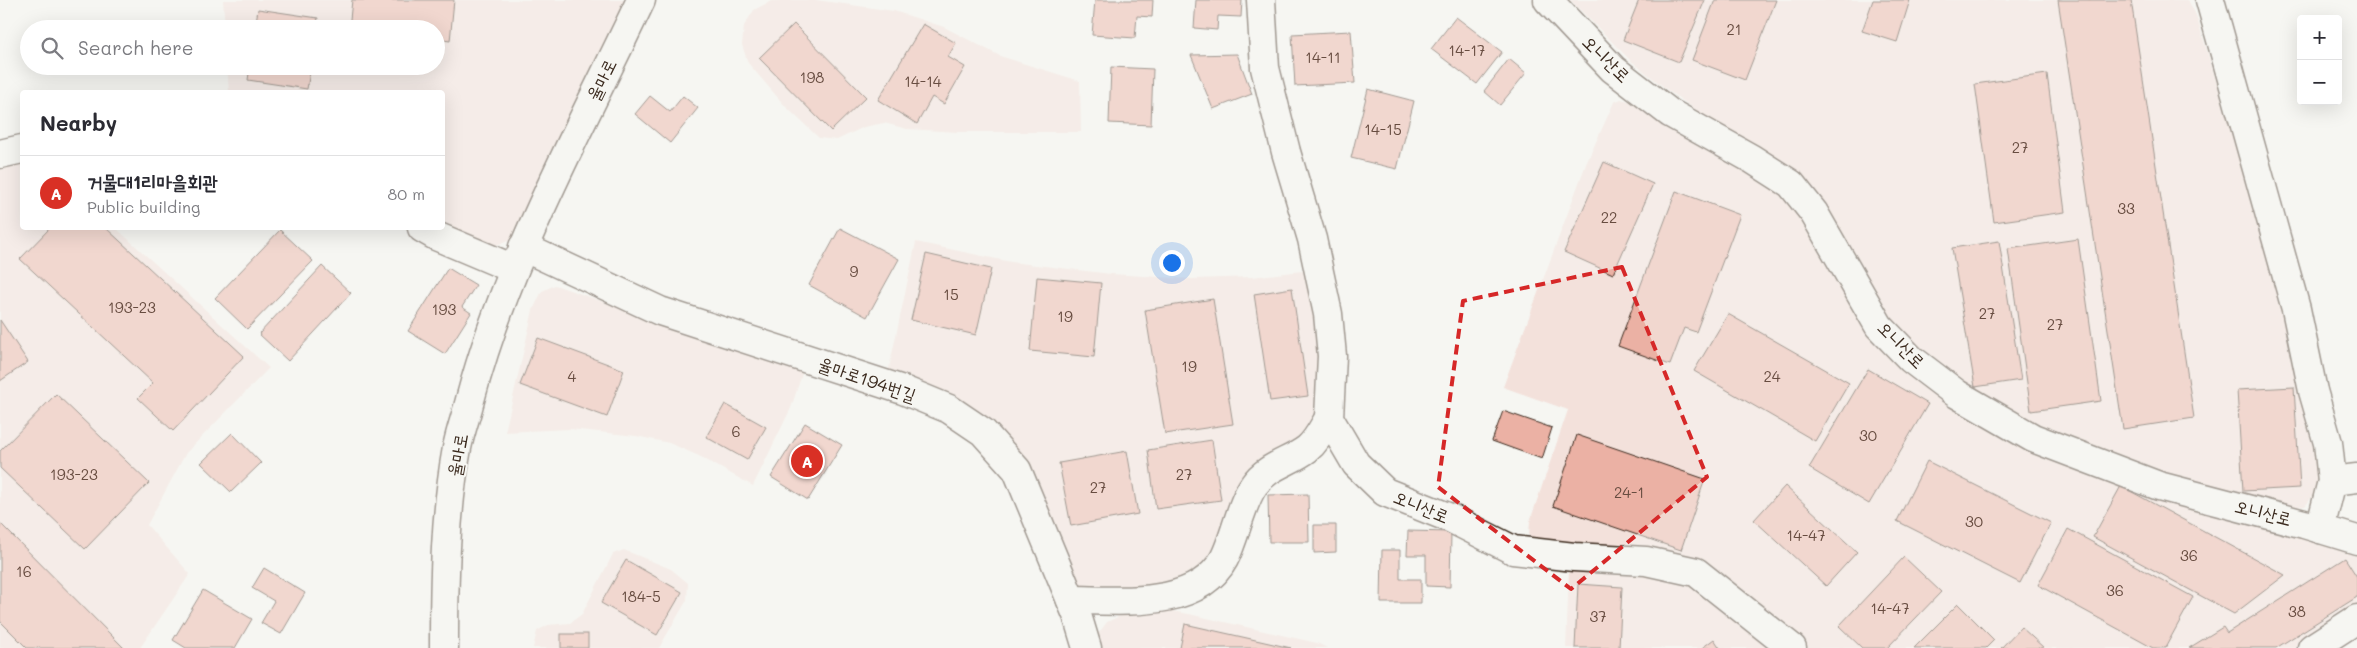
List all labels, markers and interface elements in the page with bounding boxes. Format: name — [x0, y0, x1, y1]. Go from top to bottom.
map controls — [2297, 15, 2342, 105]
button: + — [2297, 15, 2342, 60]
house number: 21 — [1726, 19, 1742, 39]
search box — [20, 20, 445, 75]
street label: 오니산로 — [1578, 30, 1636, 87]
icon: search — [38, 34, 66, 62]
text: Search here — [78, 35, 194, 60]
house number: 14-17 — [1449, 40, 1485, 60]
house number: 14-11 — [1305, 47, 1341, 67]
street label: 율마로 — [581, 55, 621, 104]
button: − — [2297, 60, 2342, 105]
house number: 198 — [800, 67, 824, 87]
house number: 14-14 — [904, 71, 942, 91]
text: Nearby — [40, 109, 117, 136]
house number: 14-15 — [1364, 119, 1402, 139]
house number: 27 — [2012, 137, 2028, 157]
text: 거물대1리마을회관 — [87, 169, 218, 194]
text: A — [50, 183, 62, 204]
text: 80 m — [388, 183, 425, 204]
text: Public building — [87, 196, 200, 217]
house number: 33 — [2117, 198, 2135, 218]
house number: 22 — [1601, 207, 1617, 227]
your location — [1159, 250, 1185, 276]
house number: 9 — [850, 261, 859, 281]
house number: 15 — [943, 284, 959, 304]
house number: 193-23 — [108, 297, 156, 317]
house number: 193 — [432, 299, 456, 319]
house number: 27 — [1979, 303, 1995, 323]
house number: 19 — [1057, 306, 1073, 326]
house number: 27 — [2047, 314, 2063, 334]
street label: 오니산로 — [1873, 315, 1931, 373]
street label: 율마로194번길 — [815, 351, 920, 407]
house number: 19 — [1181, 356, 1197, 376]
house number: 4 — [568, 366, 577, 386]
house number: 24 — [1763, 366, 1781, 386]
house number: 6 — [731, 421, 741, 441]
house number: 30 — [1859, 425, 1877, 445]
street label: 율마로 — [441, 431, 473, 478]
pin: A — [791, 442, 823, 480]
house number: 193-23 — [50, 464, 98, 484]
house number: 27 — [1176, 464, 1192, 484]
house number: 27 — [1090, 477, 1106, 497]
house number: 24-1 — [1614, 482, 1644, 502]
street label: 오니산로 — [1390, 484, 1453, 528]
street label: 오니산로 — [2232, 493, 2294, 531]
house number: 30 — [1965, 511, 1983, 531]
house number: 14-47 — [1787, 525, 1826, 545]
house number: 36 — [2180, 545, 2198, 565]
house number: 16 — [16, 561, 32, 581]
house number: 36 — [2106, 580, 2124, 600]
house number: 184-5 — [621, 586, 661, 606]
house number: 14-47 — [1871, 598, 1910, 618]
house number: 38 — [2288, 601, 2306, 621]
house number: 37 — [1589, 606, 1607, 626]

